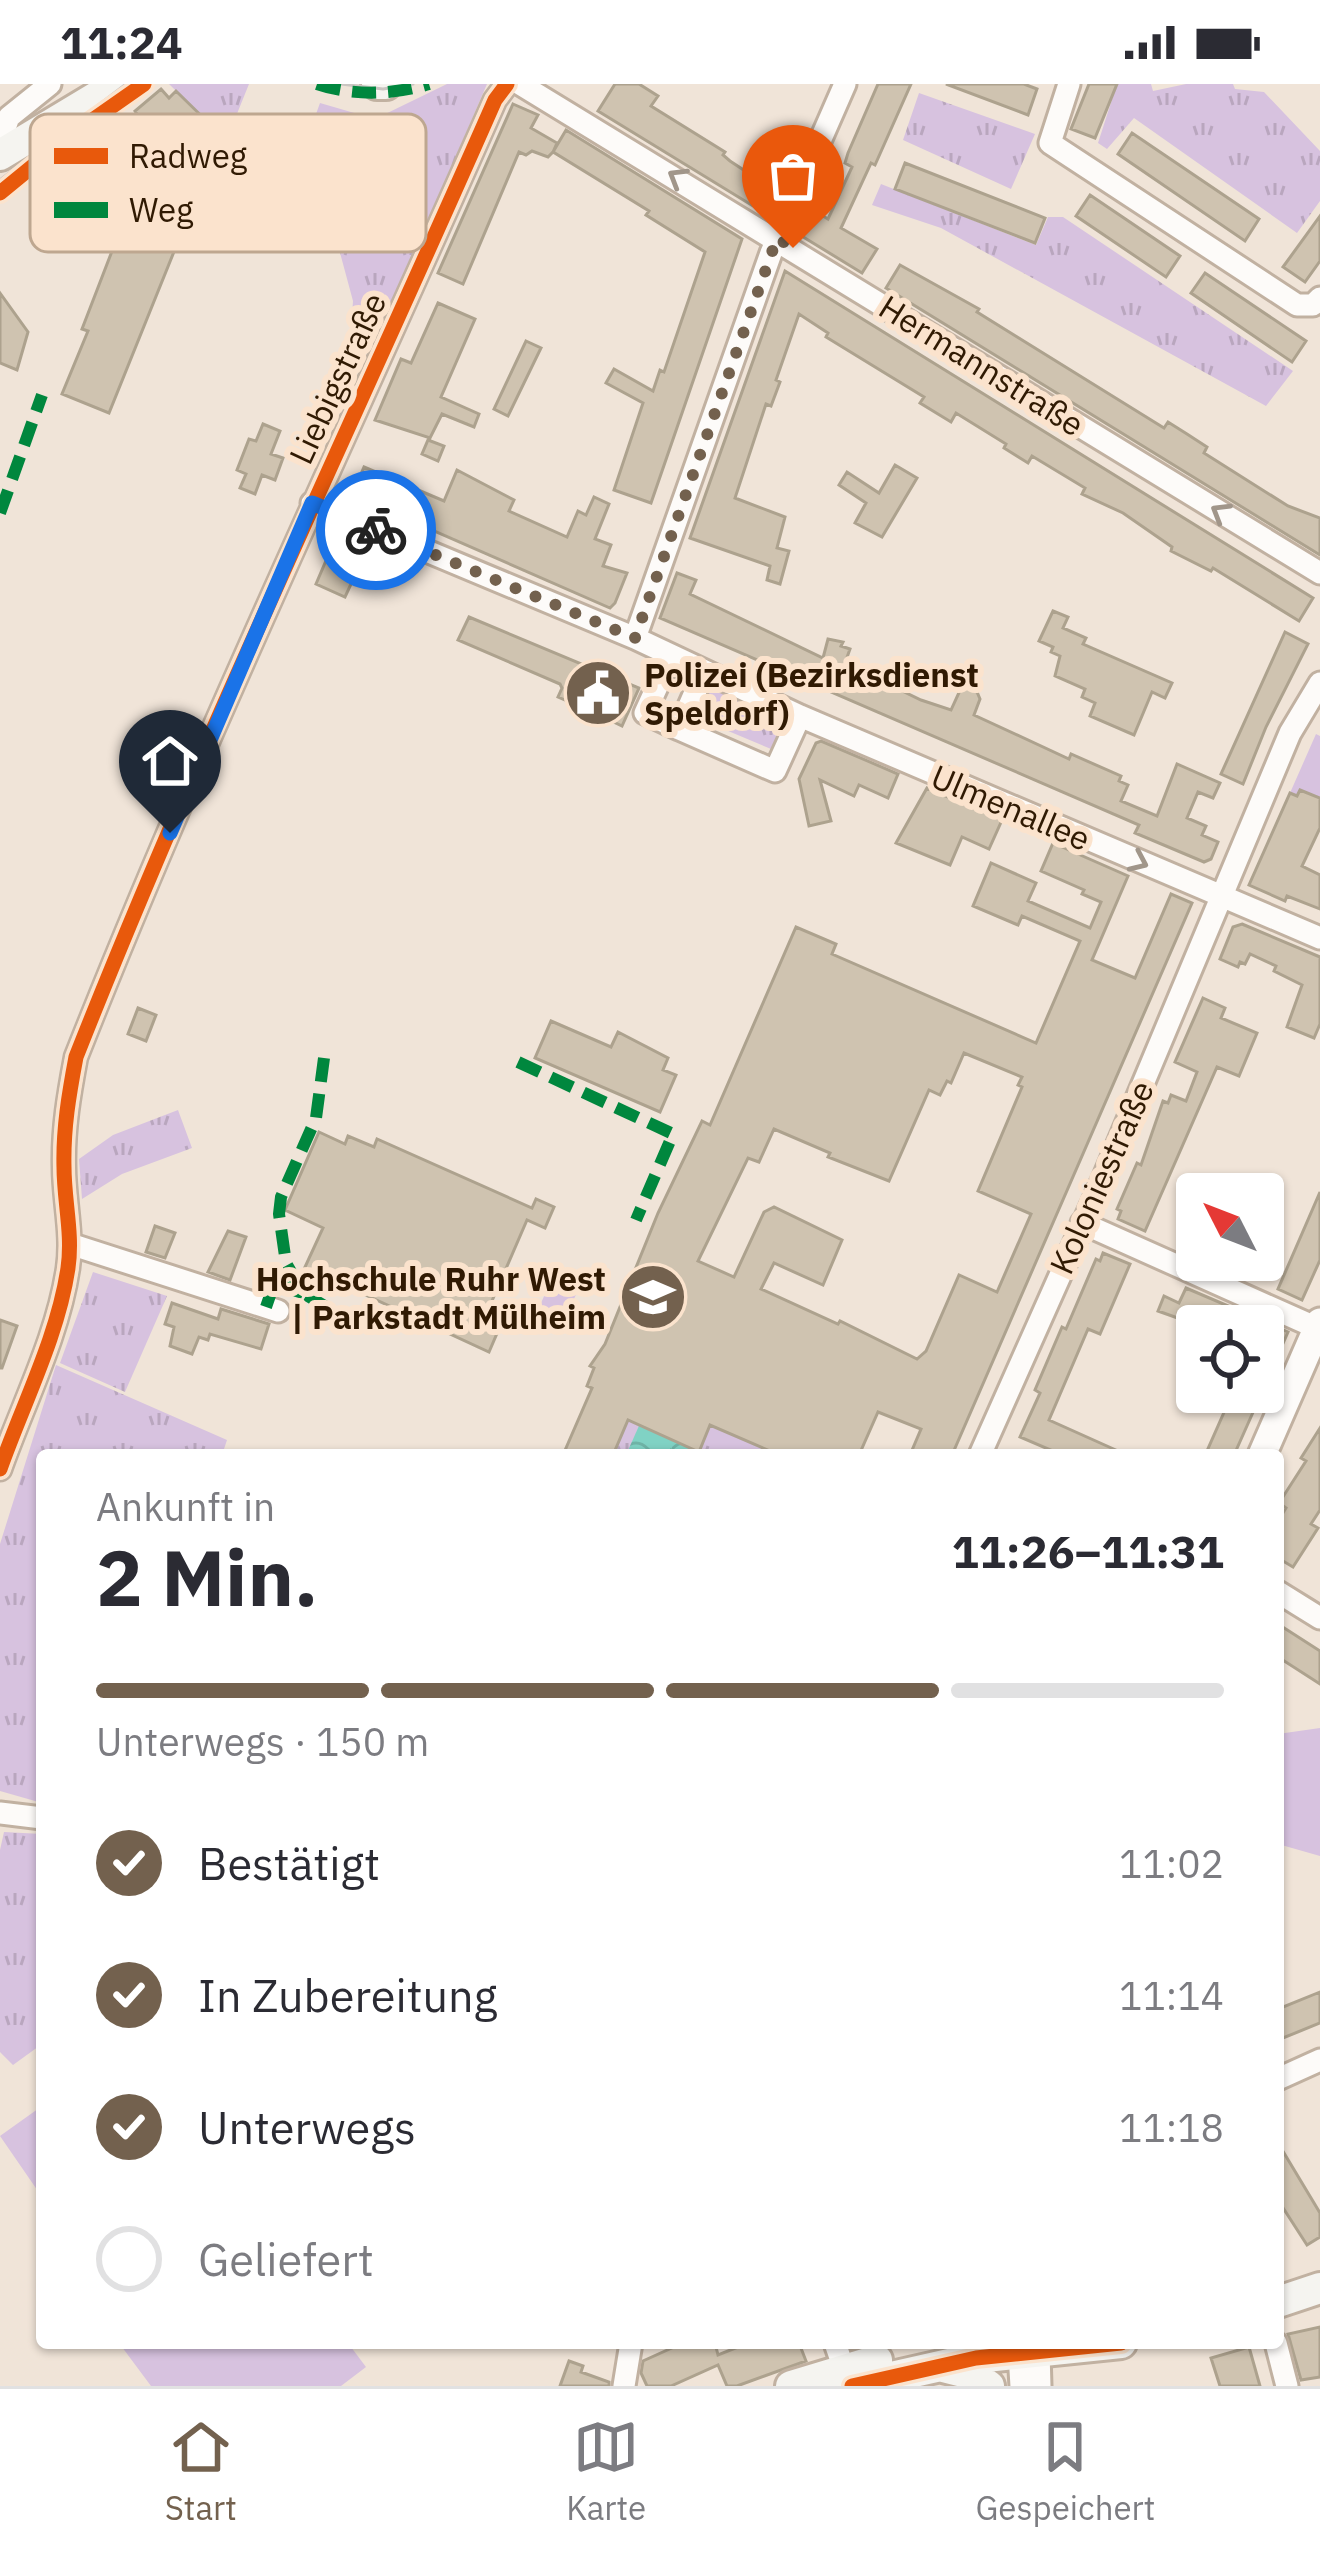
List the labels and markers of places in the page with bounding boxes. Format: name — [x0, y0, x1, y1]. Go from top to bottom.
pin — [742, 125, 844, 248]
place label: Polizei (Bezirksdienst Speldorf) — [644, 653, 979, 734]
public building icon: Polizei (Bezirksdienst Speldorf) — [563, 658, 633, 728]
pin — [119, 710, 221, 833]
place label: Hochschule Ruhr West | Parkstadt Mülheim — [256, 1257, 606, 1338]
school or university icon: Hochschule Ruhr West | Parkstadt Mülheim — [618, 1262, 688, 1332]

